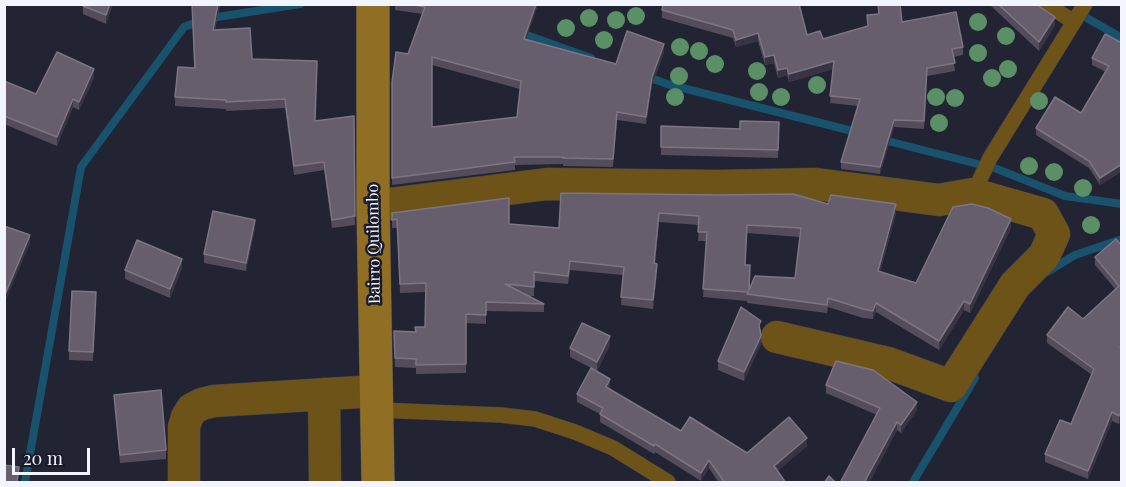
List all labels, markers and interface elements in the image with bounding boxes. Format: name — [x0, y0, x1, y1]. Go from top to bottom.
street label: Bairro Quilombo — [363, 184, 385, 304]
scale bar — [15, 436, 93, 474]
text: 20 m — [23, 446, 63, 470]

